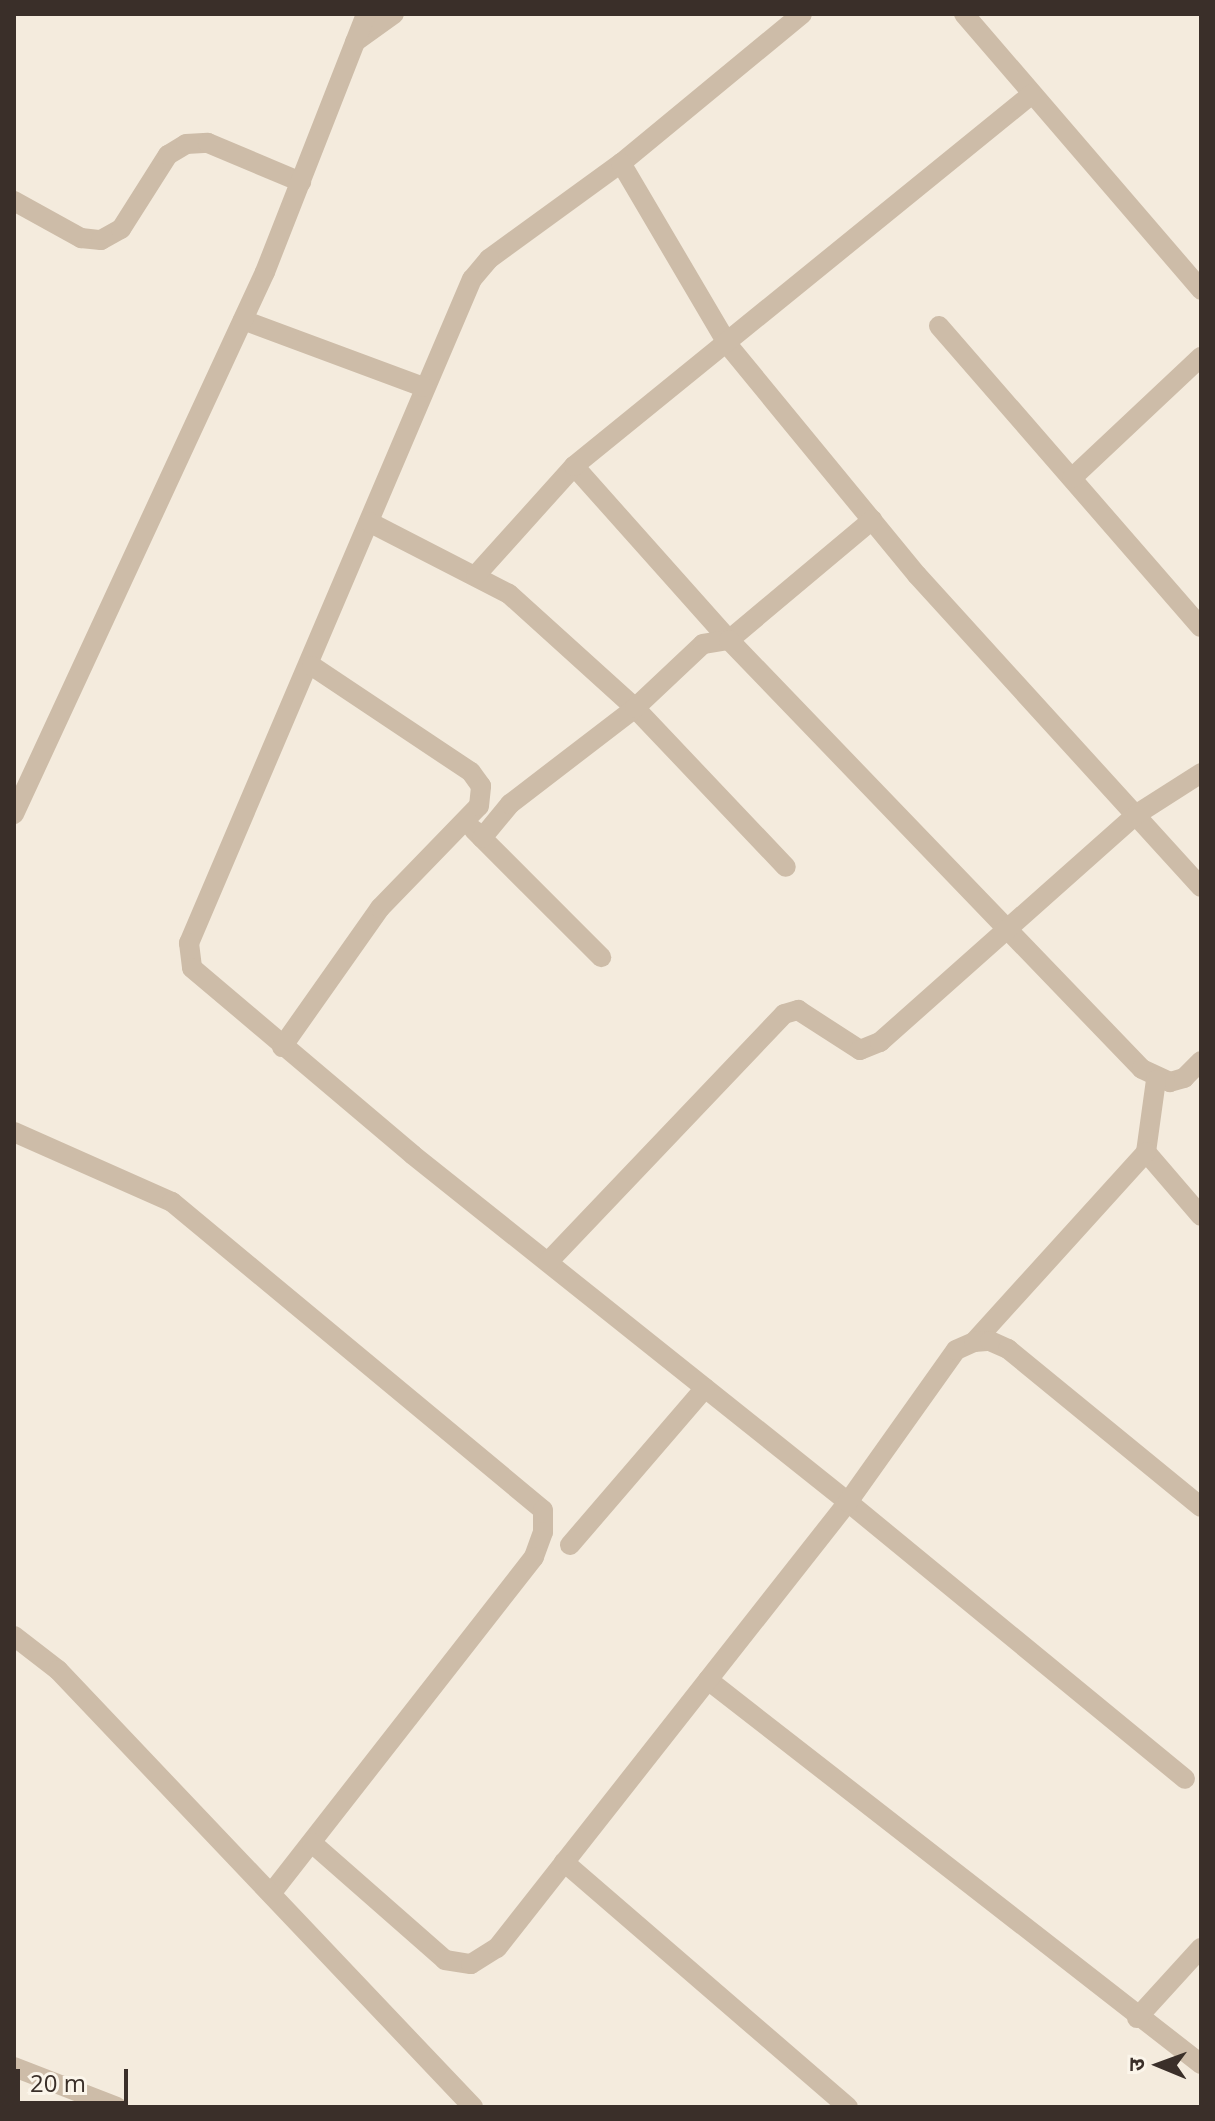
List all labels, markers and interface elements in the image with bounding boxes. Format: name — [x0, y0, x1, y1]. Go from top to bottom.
north arrow — [1119, 2025, 1199, 2105]
scale bar — [20, 2053, 132, 2103]
text: उ — [1120, 2058, 1150, 2071]
text: 20 m — [30, 2066, 86, 2099]

